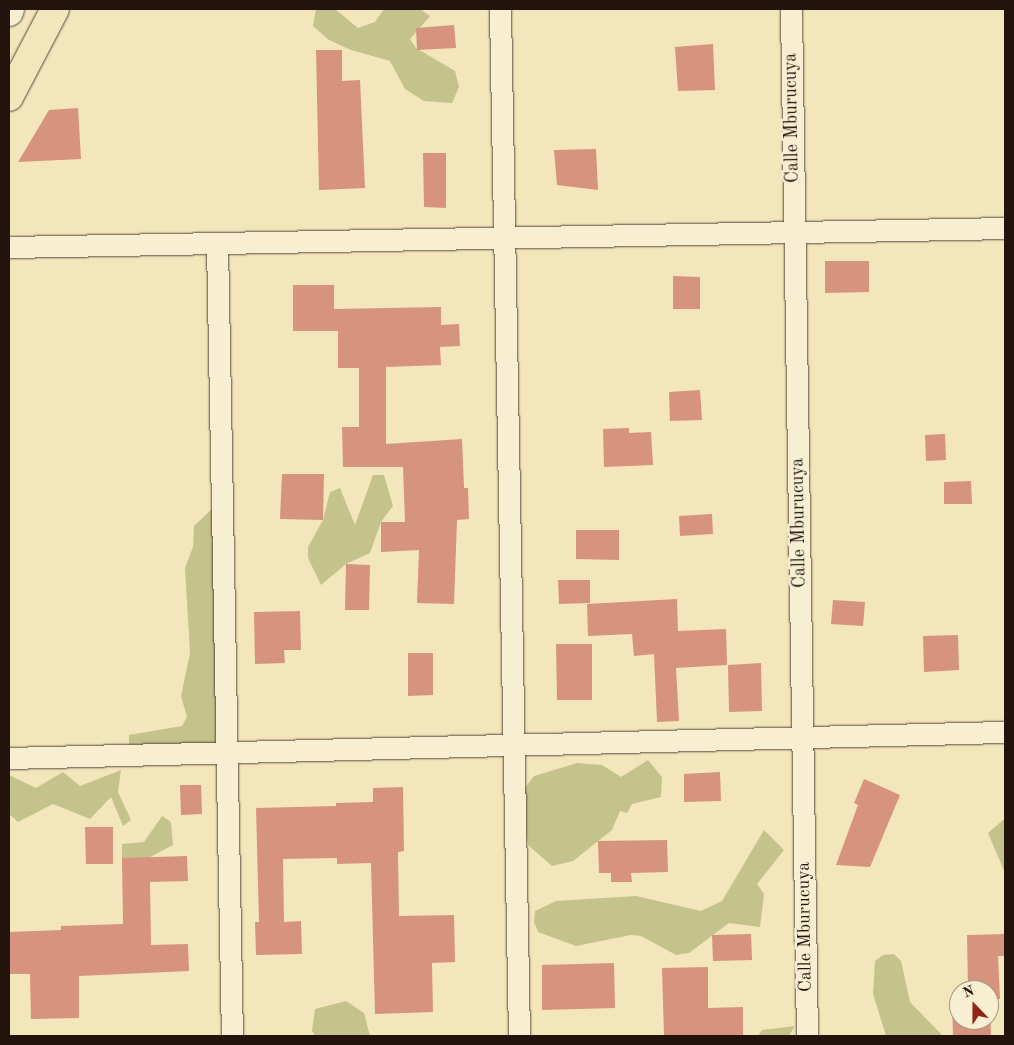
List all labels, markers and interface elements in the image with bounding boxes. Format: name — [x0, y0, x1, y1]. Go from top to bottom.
street label: Calle Mburucuya — [780, 53, 804, 183]
street label: Calle Mburucuya — [787, 458, 811, 588]
street label: Calle Mburucuya — [793, 862, 817, 992]
north arrow — [949, 980, 999, 1030]
text: N — [961, 984, 976, 1001]

